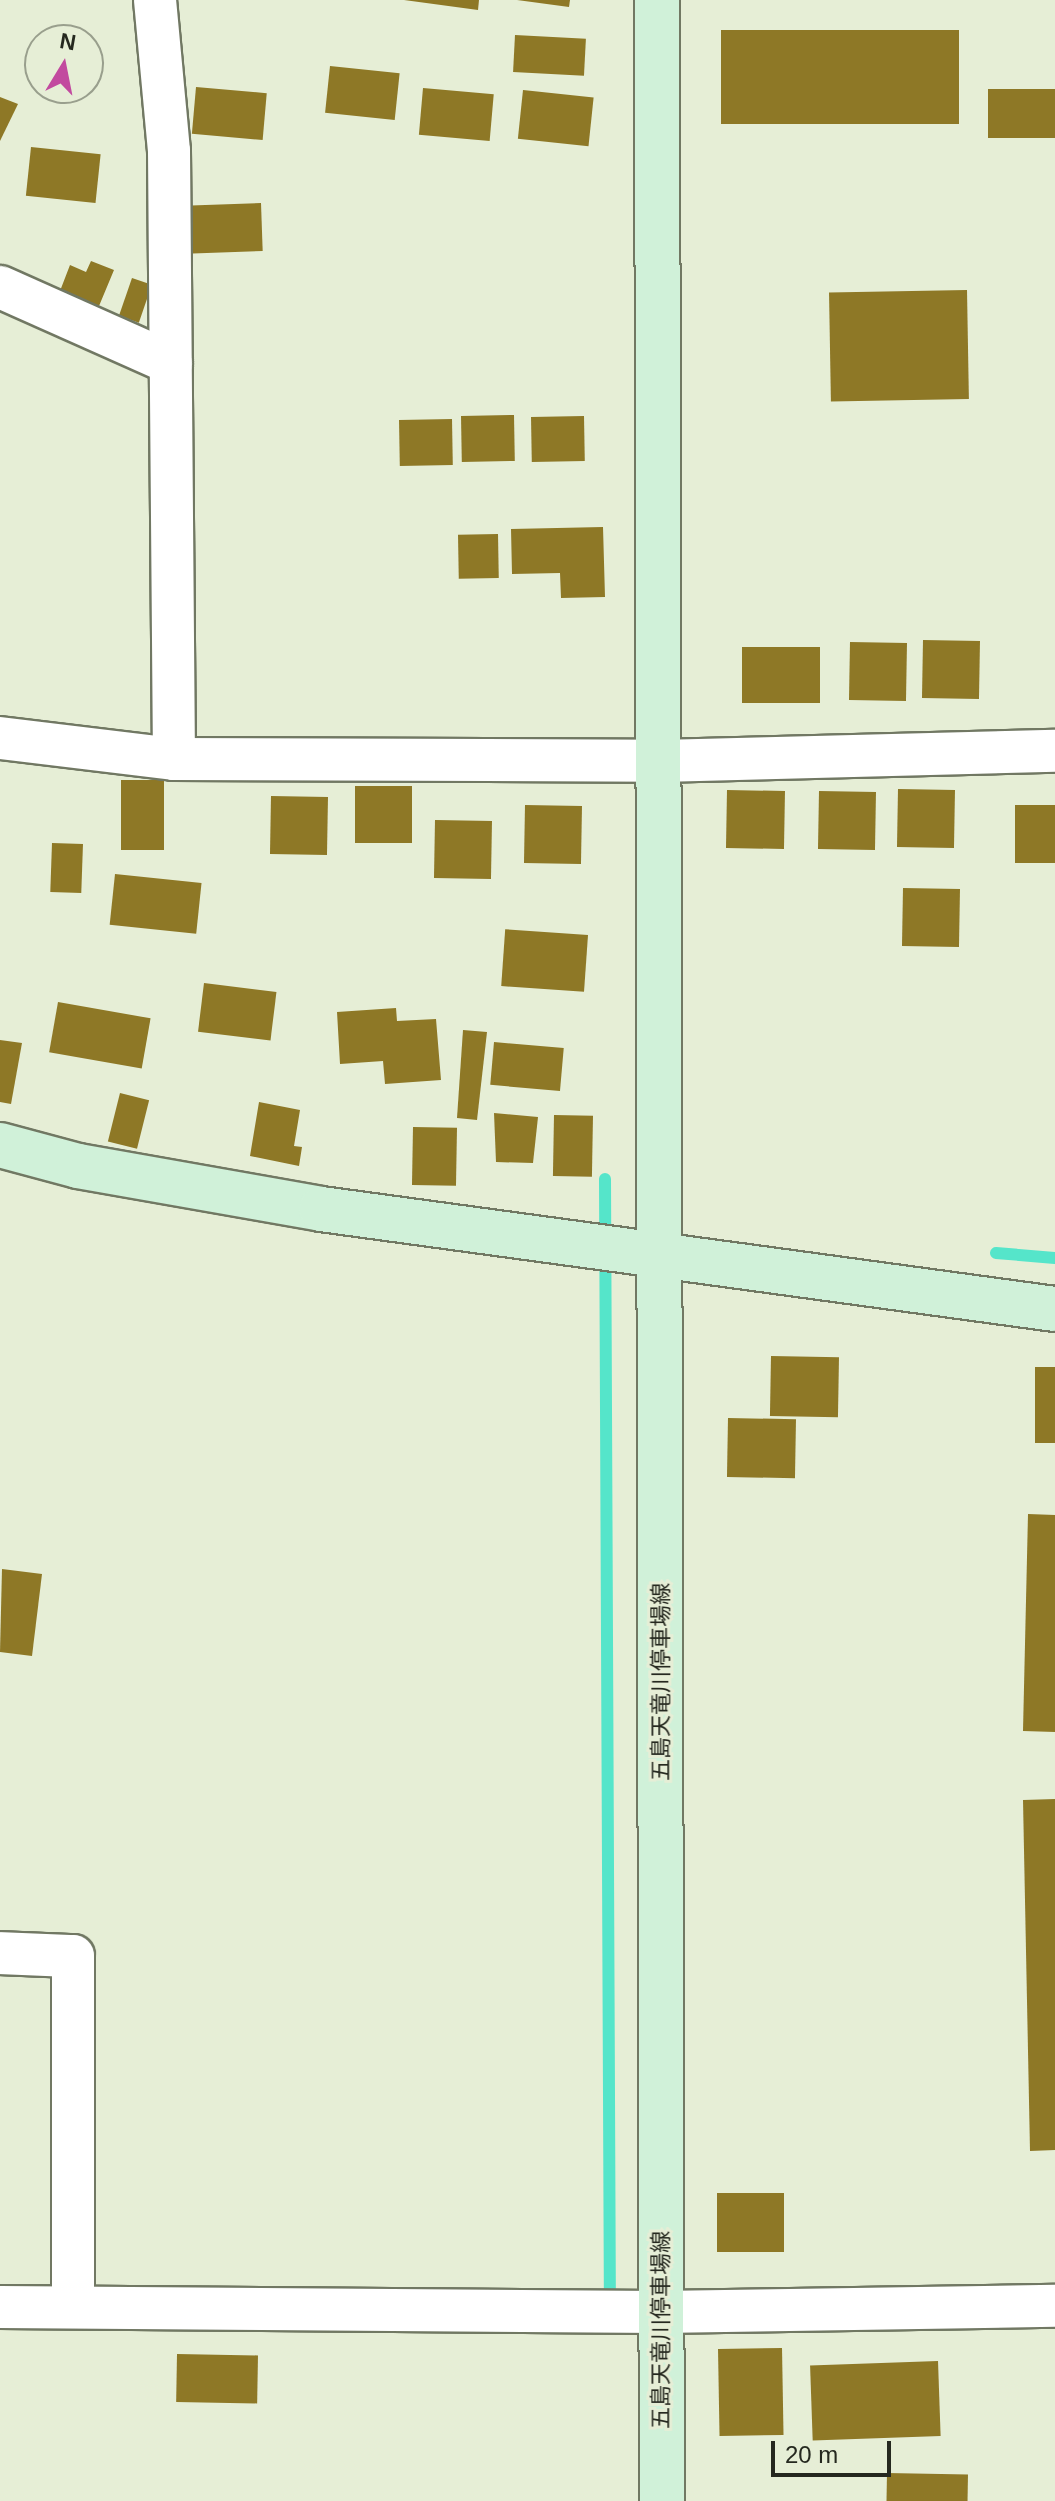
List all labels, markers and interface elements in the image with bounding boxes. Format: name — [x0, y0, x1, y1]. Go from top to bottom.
north arrow — [24, 24, 104, 104]
text: N — [58, 28, 78, 56]
street label: 五島天竜川停車場線 — [648, 1583, 674, 1781]
street label: 五島天竜川停車場線 — [648, 2231, 674, 2429]
scale bar — [775, 2425, 895, 2475]
text: 20 m — [785, 2441, 838, 2468]

